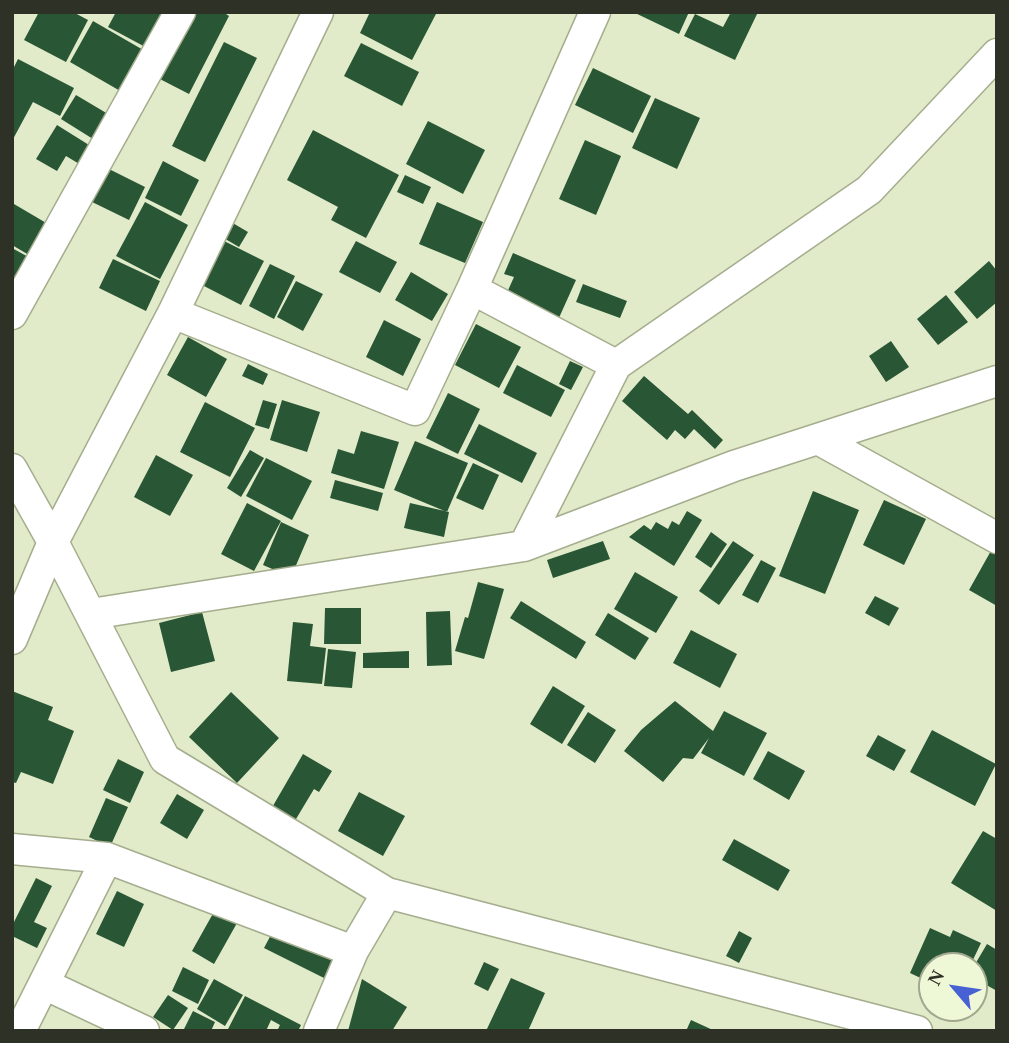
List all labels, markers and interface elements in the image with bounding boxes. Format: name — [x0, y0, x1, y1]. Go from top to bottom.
north arrow — [918, 952, 988, 1022]
text: N — [923, 966, 948, 989]

